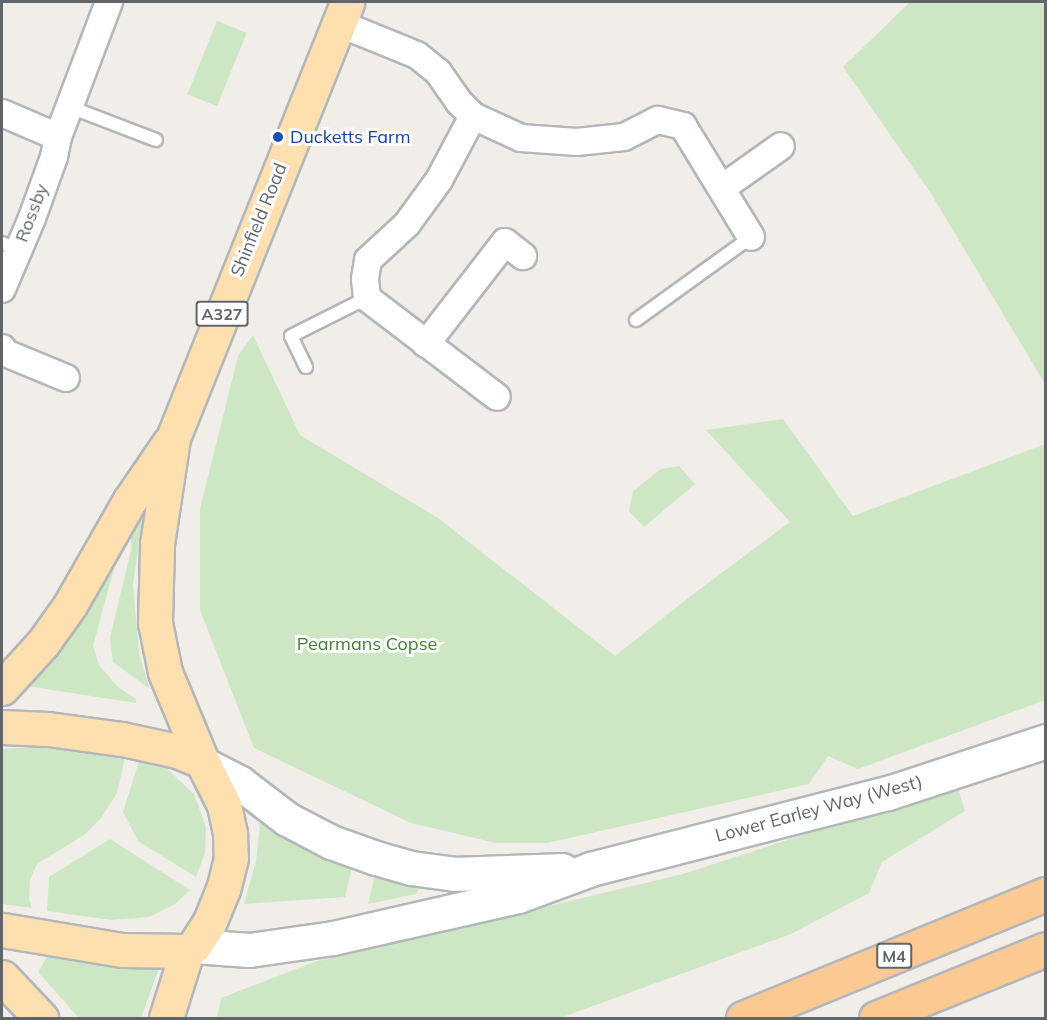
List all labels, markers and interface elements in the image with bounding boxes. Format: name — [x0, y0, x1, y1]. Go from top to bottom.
place label: Ducketts Farm — [290, 126, 410, 148]
marker: Ducketts Farm — [271, 130, 285, 144]
street label: Shinfield Road — [226, 160, 292, 280]
street label: Rossby — [11, 181, 53, 245]
road number: A327 — [195, 301, 249, 327]
park label: Pearmans Copse — [297, 633, 437, 655]
street label: Lower Earley Way (West) — [713, 771, 925, 847]
road number: M4 — [876, 943, 912, 969]

